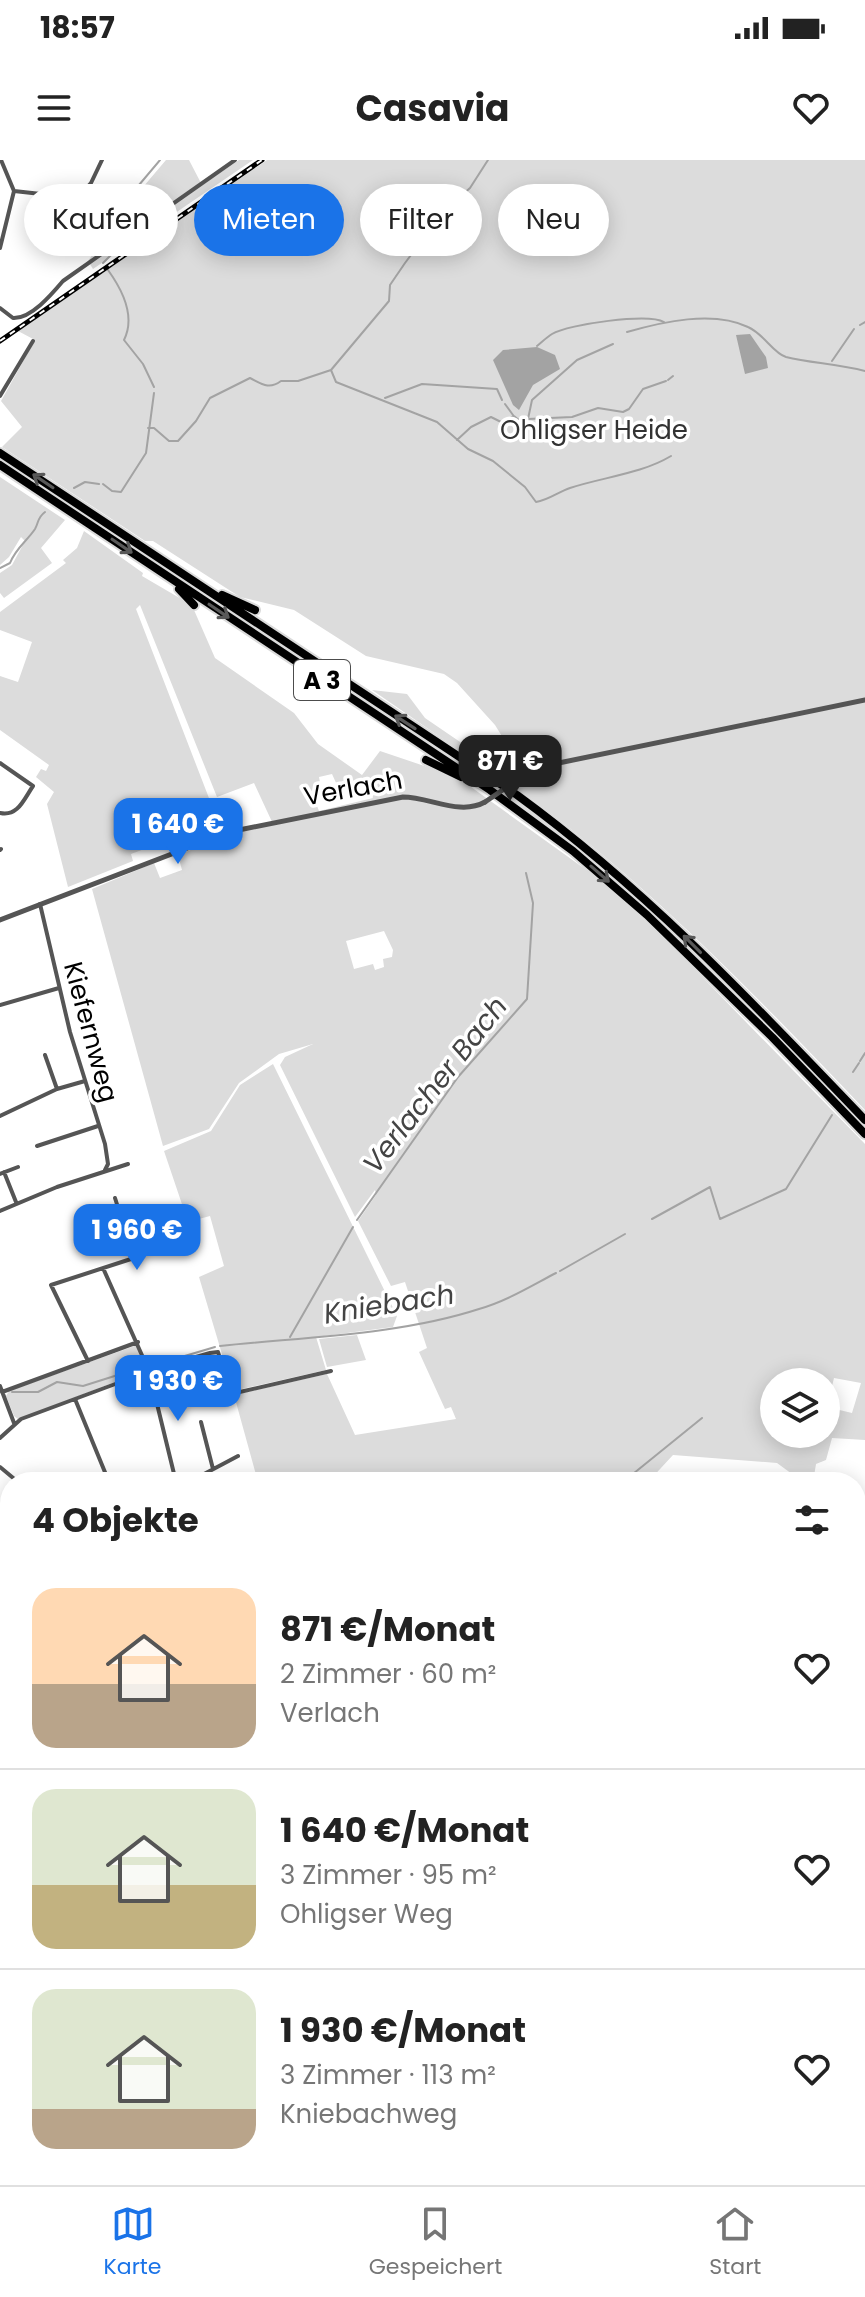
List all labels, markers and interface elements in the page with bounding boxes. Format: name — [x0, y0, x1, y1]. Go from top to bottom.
text: 18:57 — [40, 6, 115, 49]
text: Casavia — [355, 83, 510, 134]
icon: menu — [32, 86, 76, 130]
icon: heart — [789, 86, 833, 130]
chip: Kaufen — [24, 184, 178, 256]
chip: Mieten — [194, 184, 344, 256]
chip: Filter — [360, 184, 482, 256]
chip: Neu — [498, 184, 609, 256]
park label: Ohligser Heide — [500, 412, 688, 448]
one-way arrow — [32, 473, 54, 489]
one-way arrow — [110, 538, 132, 554]
one-way arrow — [207, 604, 230, 620]
road number: A 3 — [294, 660, 350, 700]
one-way arrow — [394, 714, 416, 730]
pin: 871 € — [454, 735, 566, 803]
text: 871 € — [477, 743, 543, 779]
street label: Verlach — [301, 762, 405, 814]
pin: 1 640 € — [104, 798, 252, 866]
text: 1 640 € — [132, 806, 224, 842]
one-way arrow — [589, 865, 609, 883]
one-way arrow — [683, 935, 703, 955]
street label: Kiefernweg — [55, 958, 127, 1106]
water label: Verlacher Bach — [354, 988, 516, 1182]
pin: 1 960 € — [63, 1204, 211, 1272]
text: 1 960 € — [91, 1212, 183, 1248]
water label: Kniebach — [321, 1274, 457, 1334]
pin: 1 930 € — [104, 1355, 252, 1423]
text: 1 930 € — [133, 1363, 223, 1399]
map controls — [760, 1368, 840, 1448]
button: layers — [760, 1368, 840, 1448]
text: 4 Objekte — [32, 1496, 199, 1544]
icon: filters — [790, 1498, 834, 1542]
text: 871 €/Monat — [280, 1605, 495, 1653]
icon: home — [96, 1620, 192, 1716]
icon: heart — [790, 1646, 834, 1690]
text: 2 Zimmer · 60 m² — [280, 1656, 496, 1692]
text: Verlach — [280, 1695, 380, 1731]
text: 1 640 €/Monat — [280, 1806, 529, 1854]
icon: home — [96, 1821, 192, 1917]
icon: heart — [790, 1847, 834, 1891]
text: 3 Zimmer · 95 m² — [280, 1857, 497, 1893]
text: Ohligser Weg — [280, 1896, 453, 1932]
text: 1 930 €/Monat — [280, 2006, 526, 2054]
icon: home — [96, 2021, 192, 2117]
icon: heart — [790, 2047, 834, 2091]
text: 3 Zimmer · 113 m² — [280, 2057, 496, 2093]
text: Kniebachweg — [280, 2096, 457, 2132]
tab: Karte — [104, 2202, 162, 2283]
tab: Gespeichert — [369, 2202, 502, 2283]
tab: Start — [709, 2202, 761, 2283]

